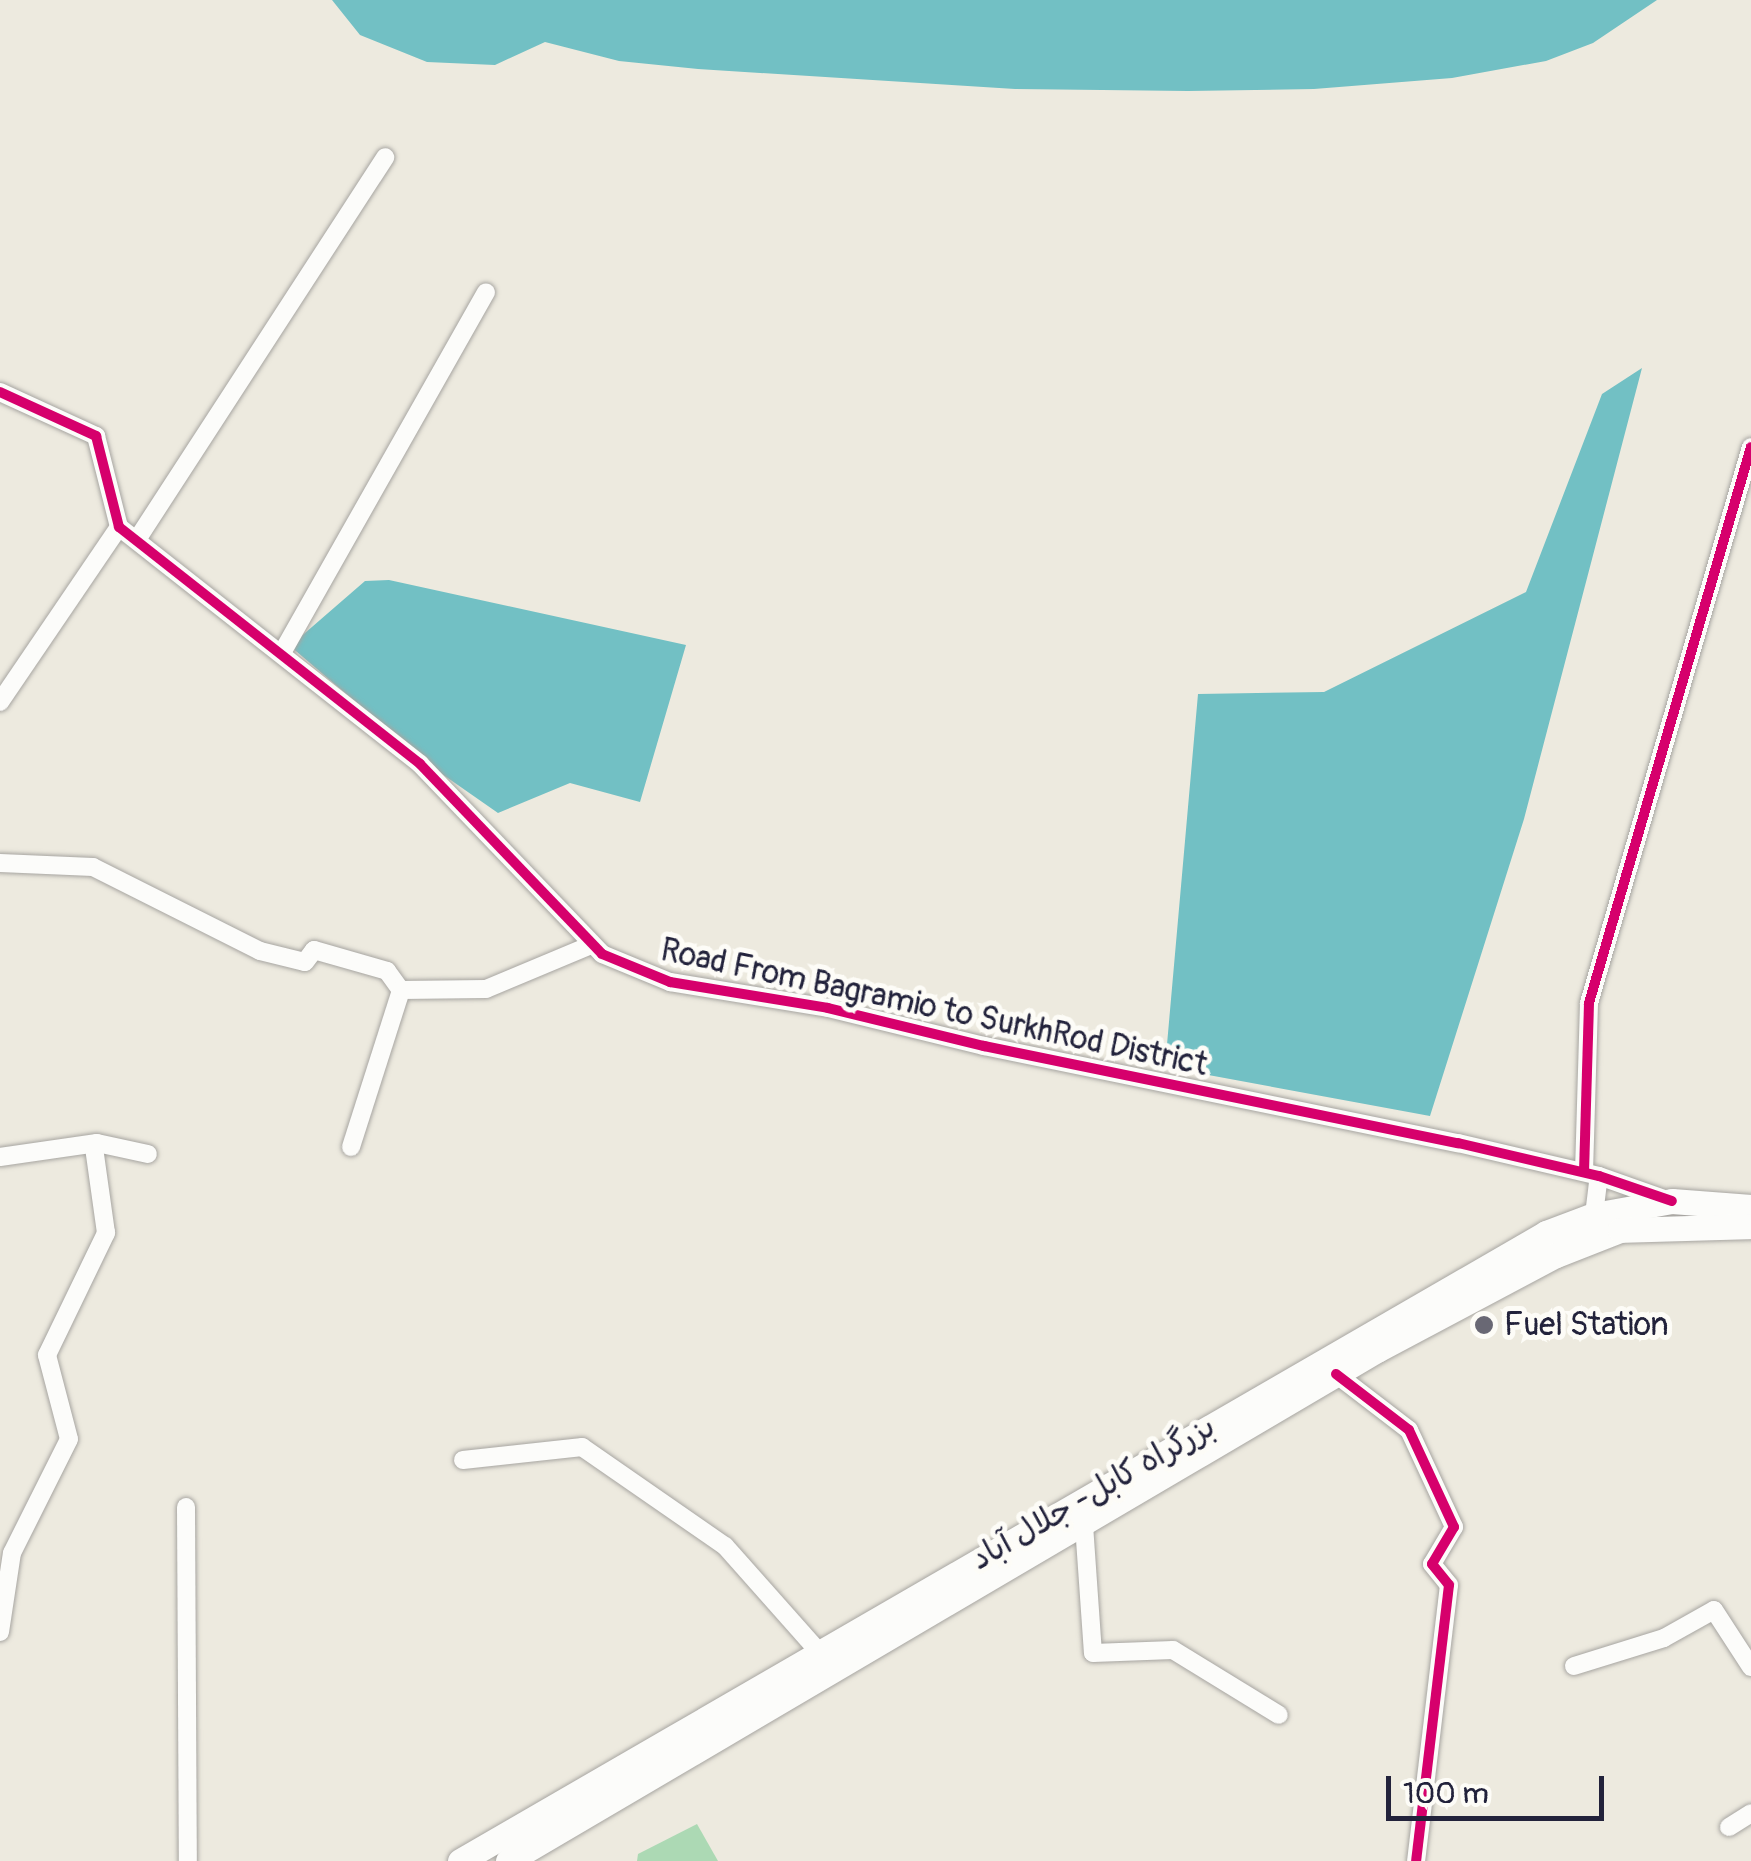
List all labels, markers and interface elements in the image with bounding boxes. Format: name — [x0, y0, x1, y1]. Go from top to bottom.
street label: Road From Bagramio to SurkhRod District — [657, 931, 1211, 1085]
place label: Fuel Station — [1504, 1306, 1669, 1344]
marker: Fuel Station — [1473, 1314, 1495, 1336]
street label: بزرگراه کابل- جلال آباد — [964, 1407, 1222, 1579]
scale bar — [1391, 1756, 1608, 1818]
text: 100 m — [1403, 1775, 1489, 1812]

